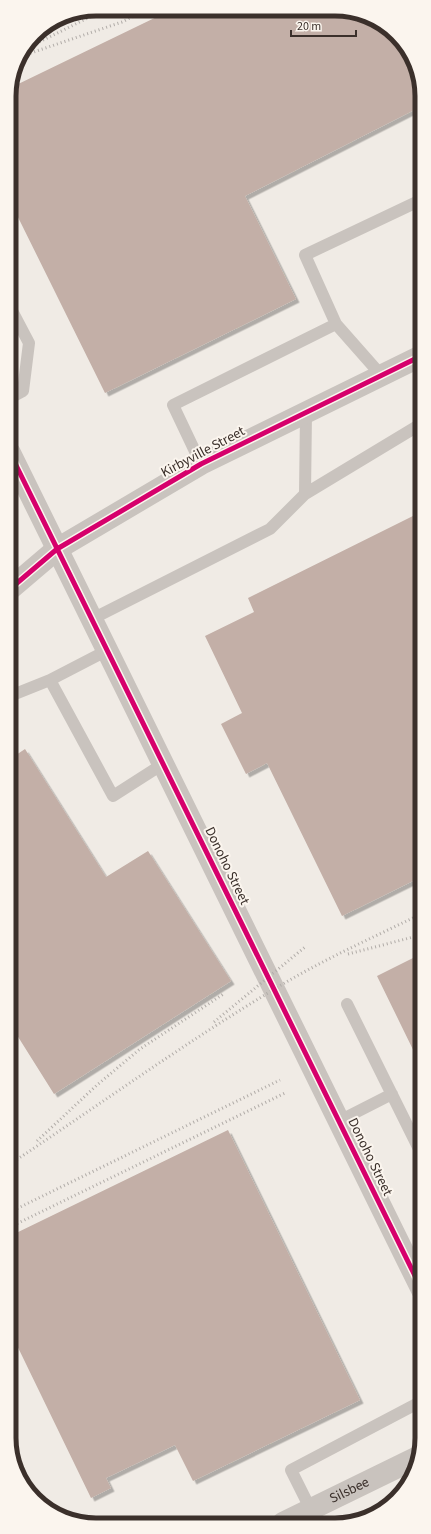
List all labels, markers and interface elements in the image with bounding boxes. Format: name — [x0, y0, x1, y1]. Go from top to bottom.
scale bar — [291, 12, 356, 38]
text: 20 m — [297, 18, 321, 35]
street label: Kirbyville Street — [157, 421, 249, 483]
street label: Donoho Street — [199, 824, 255, 909]
street label: Donoho Street — [342, 1115, 398, 1200]
street label: Silsbee — [326, 1472, 373, 1509]

